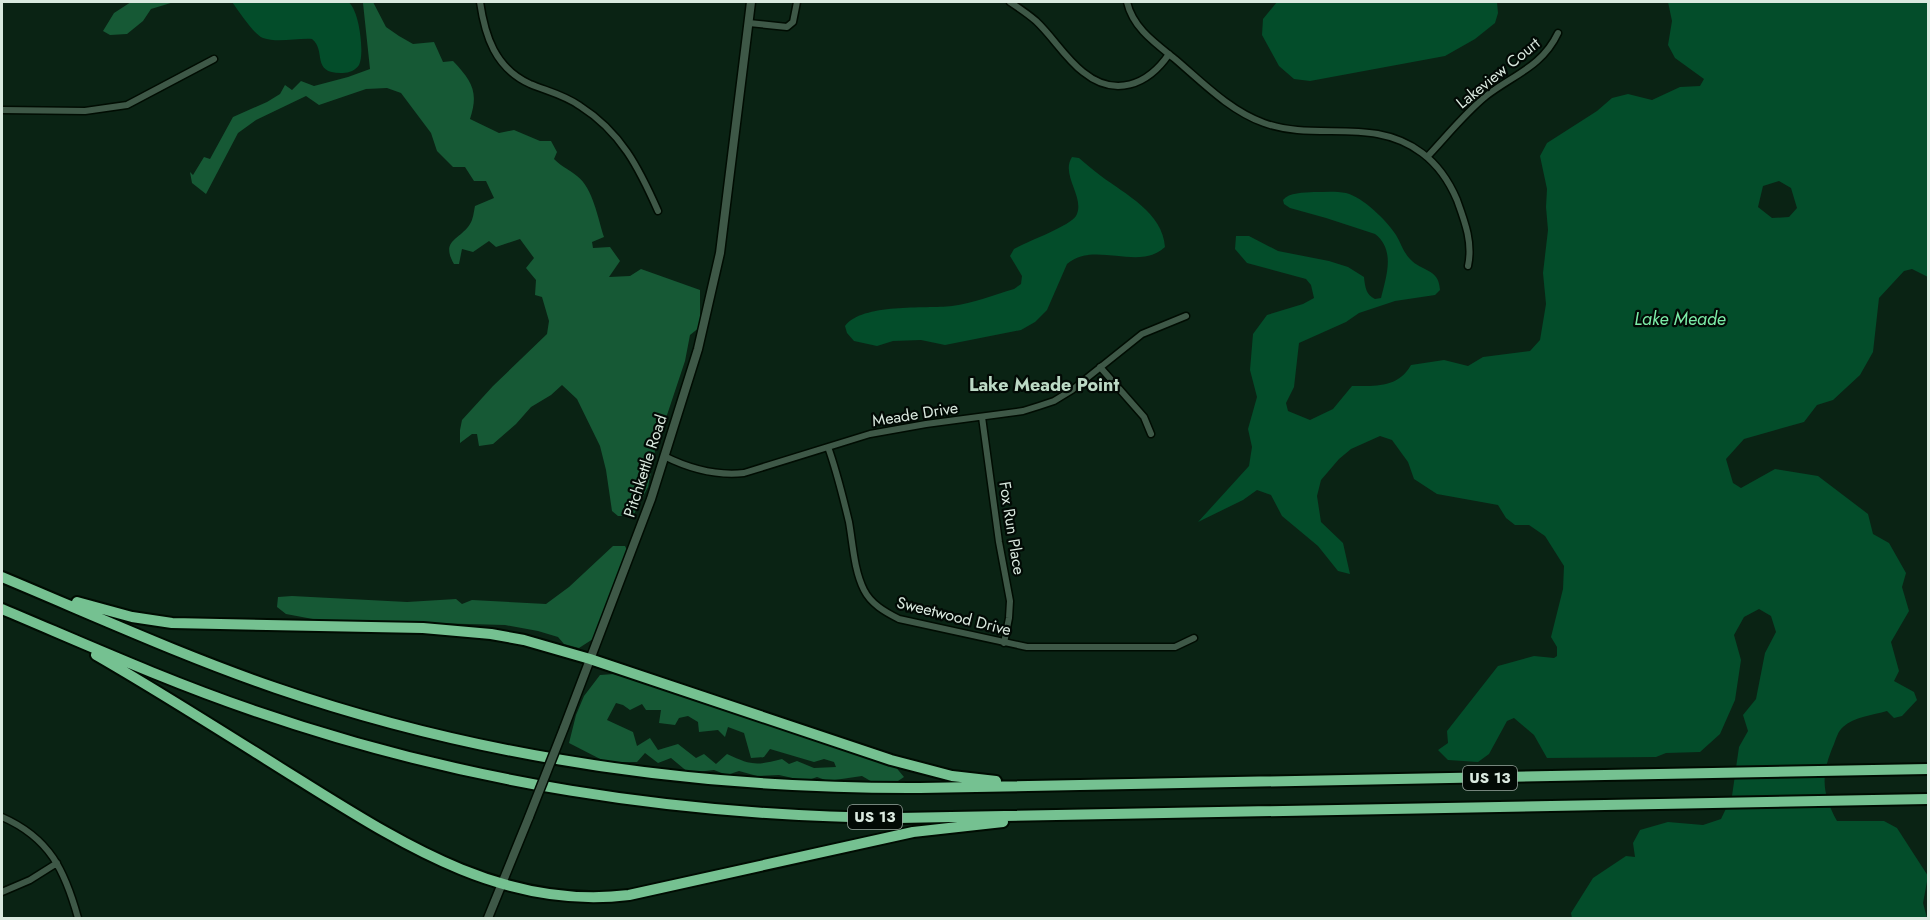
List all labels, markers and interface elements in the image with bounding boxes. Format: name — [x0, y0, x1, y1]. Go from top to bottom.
street label: Lakeview Court — [1451, 32, 1545, 114]
water label: Lake Meade — [1634, 306, 1726, 332]
district label: Lake Meade Point — [969, 372, 1119, 398]
street label: Meade Drive — [870, 396, 960, 432]
street label: Pitchkettle Road — [618, 412, 672, 520]
street label: Fox Run Place — [993, 480, 1031, 576]
street label: Sweetwood Drive — [894, 591, 1014, 641]
road number: US 13 — [1463, 766, 1517, 790]
road number: US 13 — [848, 805, 902, 829]

